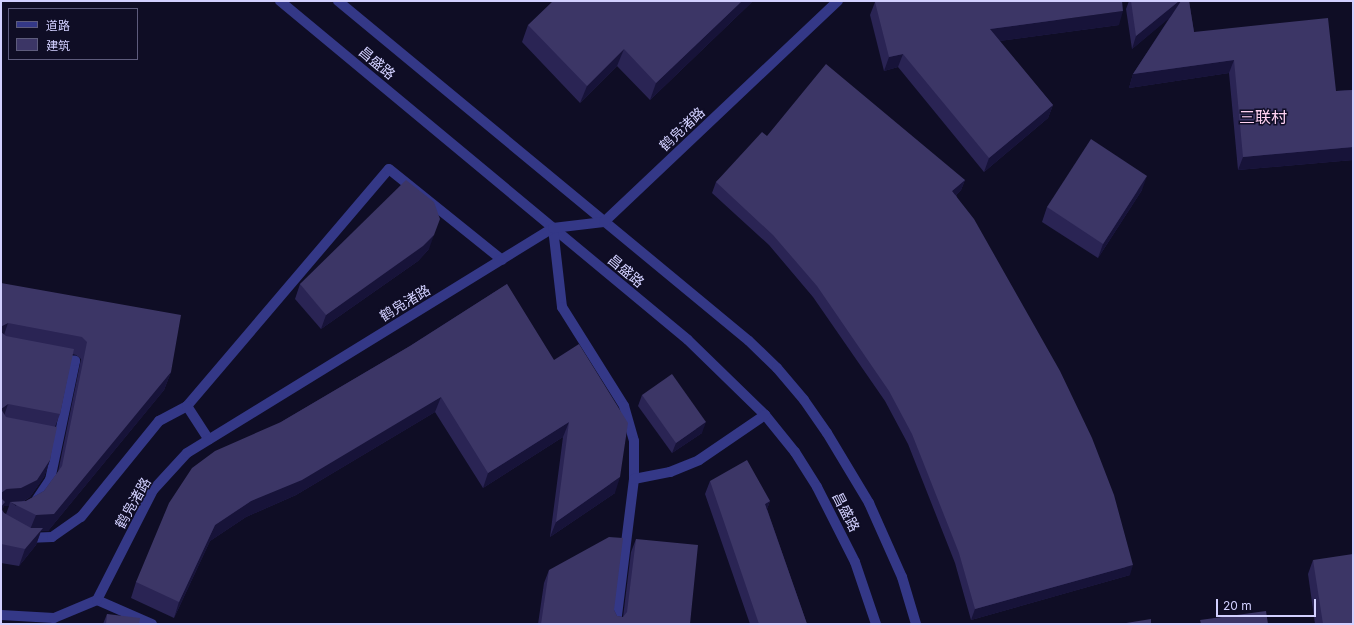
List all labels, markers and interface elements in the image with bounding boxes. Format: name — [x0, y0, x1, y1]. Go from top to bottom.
legend — [8, 8, 138, 60]
text: 道路 — [46, 18, 70, 33]
text: 建筑 — [46, 38, 70, 53]
street label: 昌盛路 — [356, 43, 398, 83]
street label: 鹤凫渚路 — [656, 104, 708, 154]
district label: 三联村 — [1239, 107, 1287, 127]
street label: 昌盛路 — [605, 251, 647, 291]
street label: 鹤凫渚路 — [377, 281, 433, 325]
street label: 鹤凫渚路 — [112, 475, 154, 531]
street label: 昌盛路 — [829, 489, 863, 535]
scale bar — [1218, 591, 1318, 617]
text: 20 m — [1223, 598, 1252, 613]

